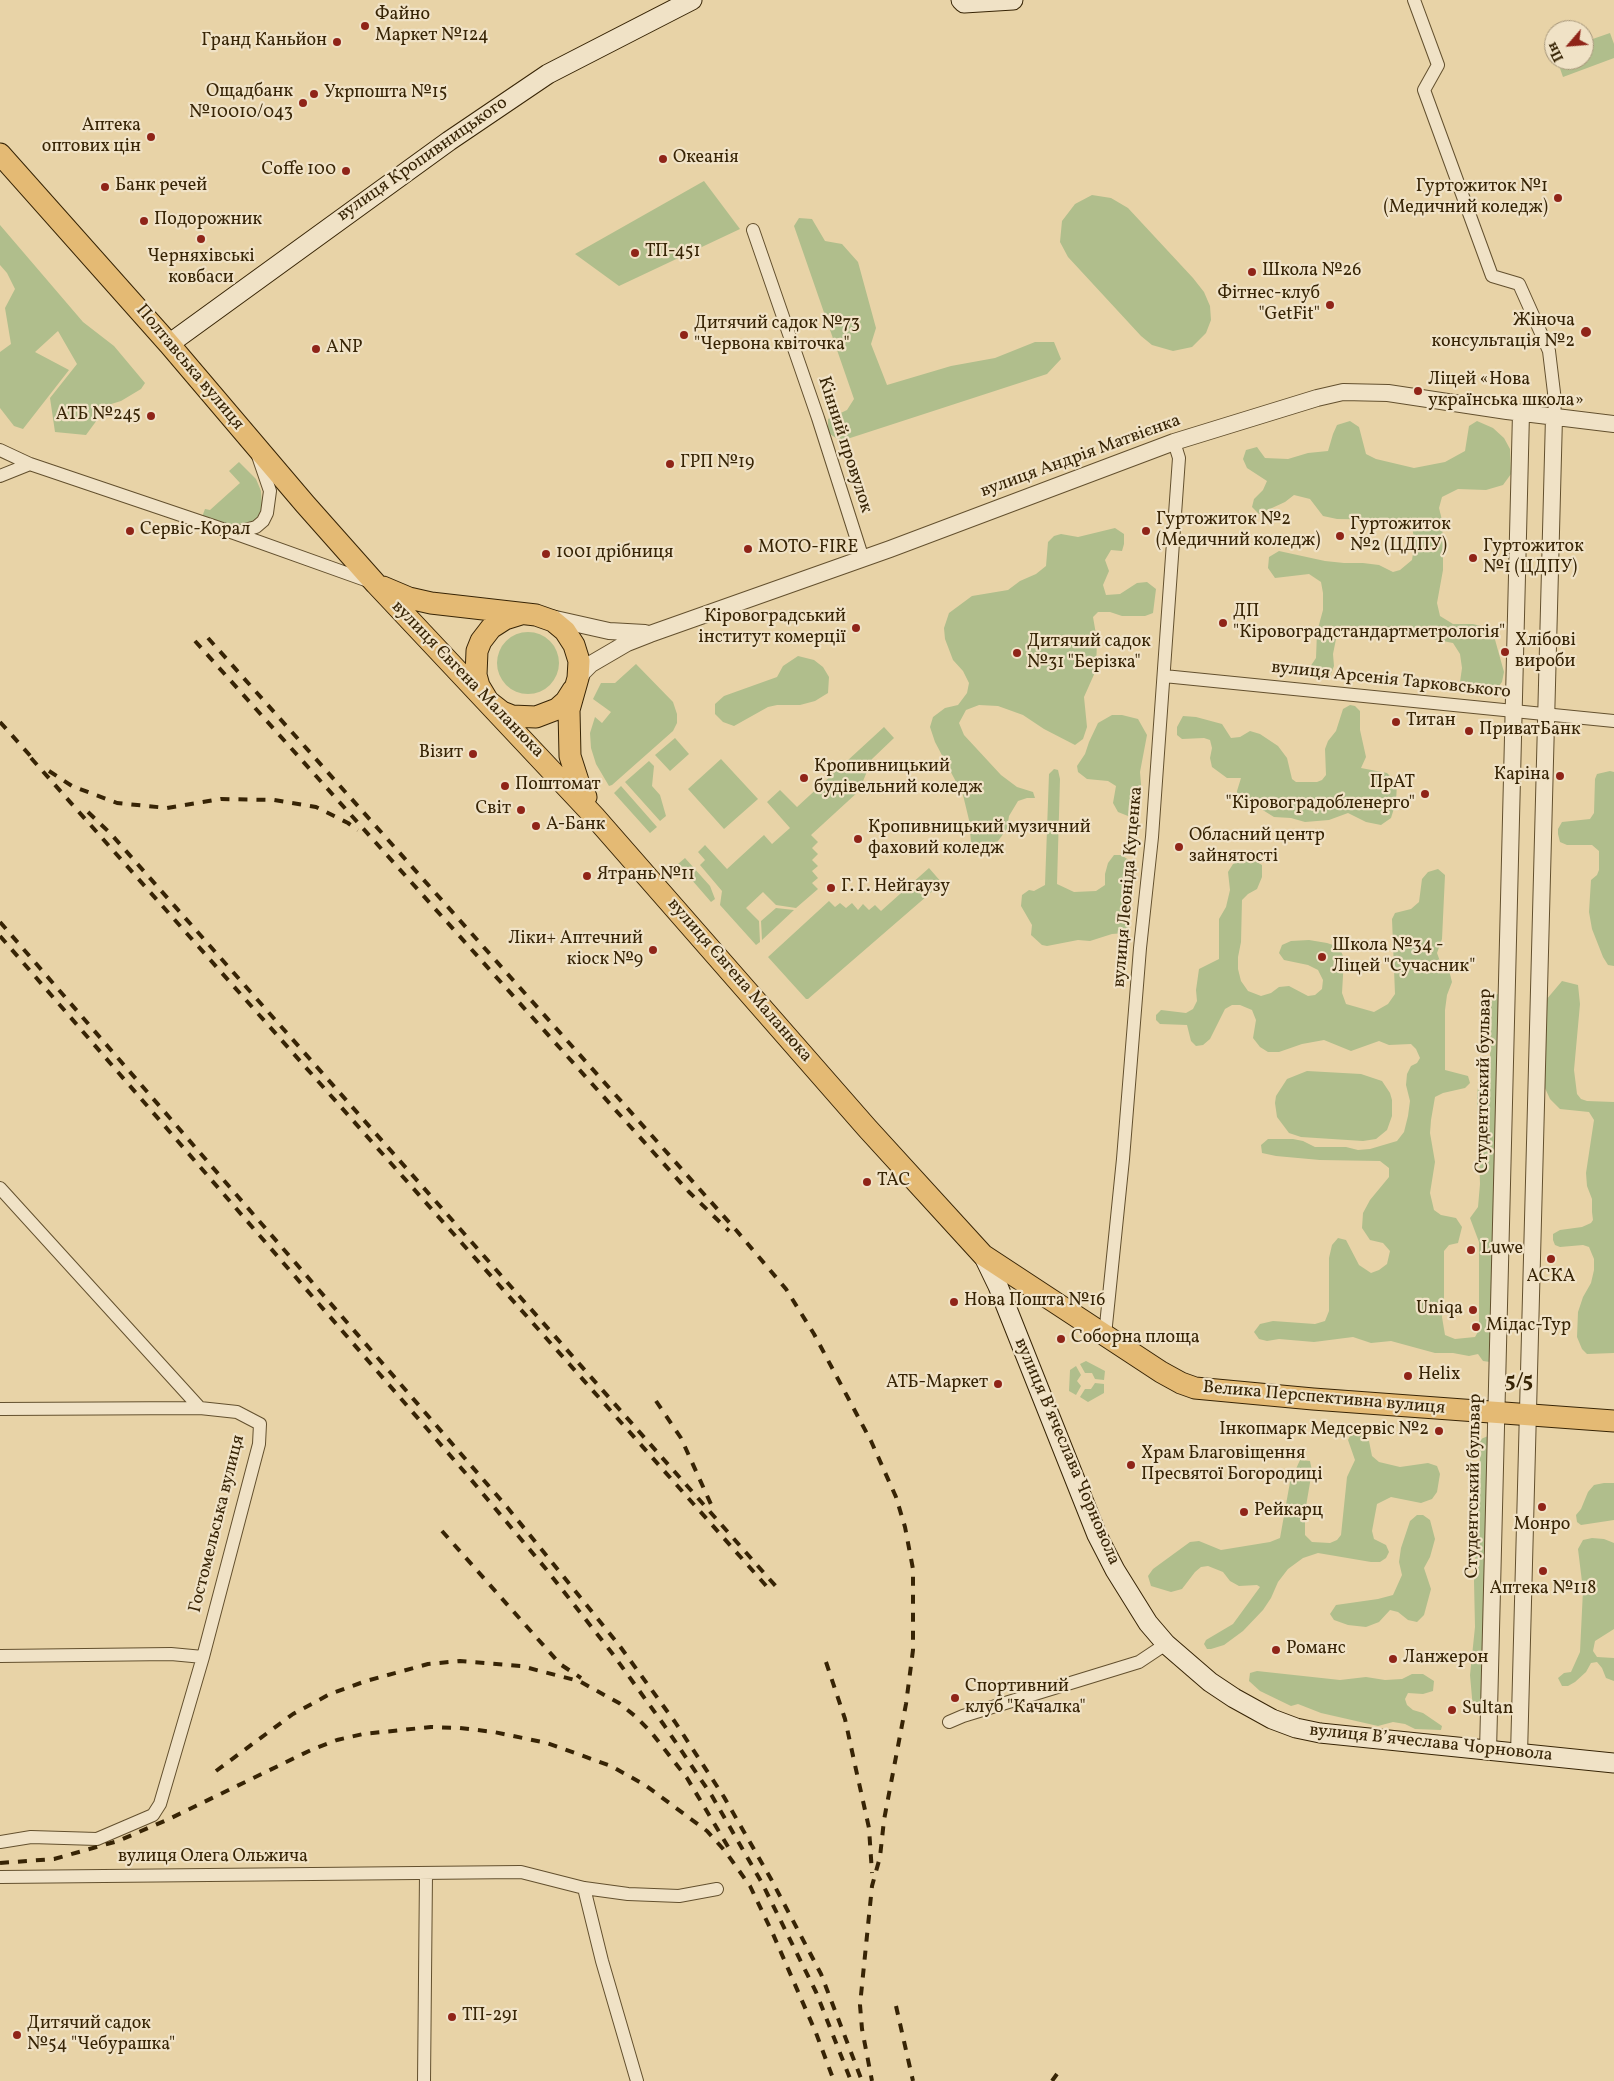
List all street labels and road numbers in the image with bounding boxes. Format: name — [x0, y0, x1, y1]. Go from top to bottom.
street label: вулиця Кропивницького — [334, 93, 512, 227]
street label: Полтавська вулиця — [130, 301, 248, 435]
street label: Кінний провулок — [812, 374, 876, 516]
street label: вулиця Андрія Матвієнка — [978, 411, 1184, 503]
street label: вулиця Євгена Маланюка — [386, 597, 548, 763]
street label: вулиця Арсенія Тарковського — [1270, 658, 1512, 704]
street label: вулиця Леоніда Куценка — [1109, 786, 1149, 988]
street label: вулиця Євгена Маланюка — [662, 895, 816, 1067]
street label: Студентський бульвар — [1473, 988, 1497, 1174]
street label: вулиця Вʼячеслава Чорновола — [1008, 1335, 1124, 1569]
street label: Велика Перспективна вулиця — [1202, 1378, 1446, 1420]
street label: Студентський бульвар — [1463, 1393, 1487, 1579]
street label: Гостомельська вулиця — [185, 1433, 251, 1615]
street label: вулиця Вʼячеслава Чорновола — [1308, 1720, 1554, 1768]
street label: вулиця Олега Ольжича — [118, 1847, 308, 1869]

